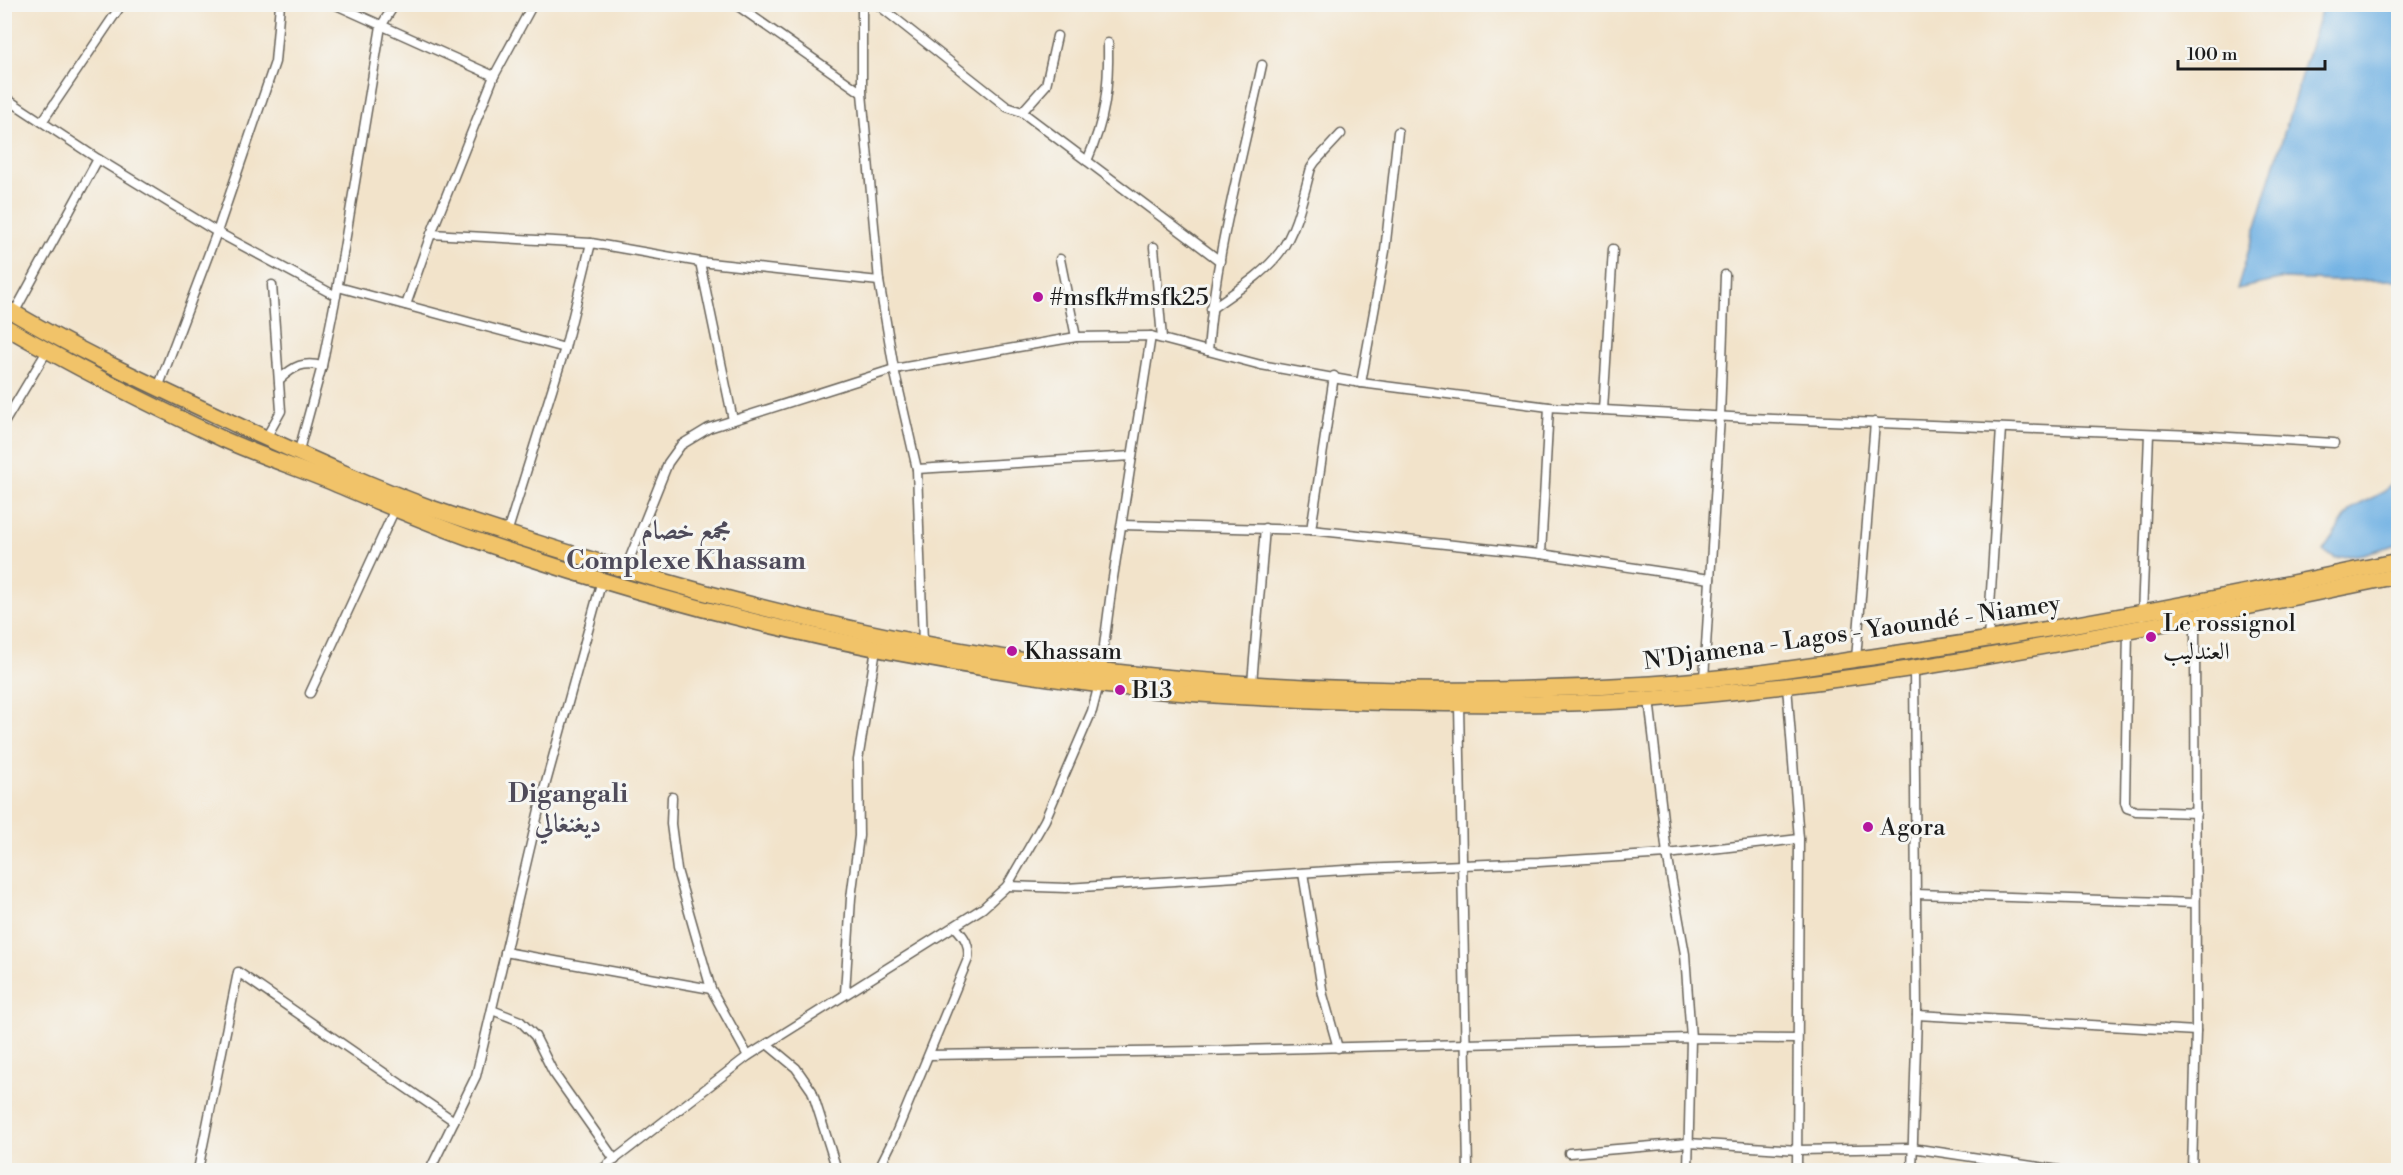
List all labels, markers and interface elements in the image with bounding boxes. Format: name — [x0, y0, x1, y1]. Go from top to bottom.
scale bar — [2178, 33, 2325, 71]
text: 100 m — [2187, 43, 2238, 66]
place label: #msfk#msfk25 — [1050, 283, 1209, 313]
marker: #msfk#msfk25 — [1031, 290, 1045, 304]
district label: مجمع خصام Complexe Khassam — [566, 515, 806, 577]
street label: N'Djamena - Lagos - Yaoundé - Niamey — [1642, 589, 2063, 677]
place label: Le rossignol العندليب — [2163, 609, 2296, 667]
marker: Le rossignol العندليب — [2144, 630, 2158, 644]
place label: Khassam — [1024, 637, 1122, 667]
marker: Khassam — [1005, 644, 1019, 658]
place label: B13 — [1131, 676, 1172, 706]
marker: B13 — [1113, 683, 1127, 697]
district label: Digangali ديغنغالي — [508, 778, 628, 845]
place label: Agora — [1879, 813, 1946, 843]
marker: Agora — [1861, 820, 1875, 834]

